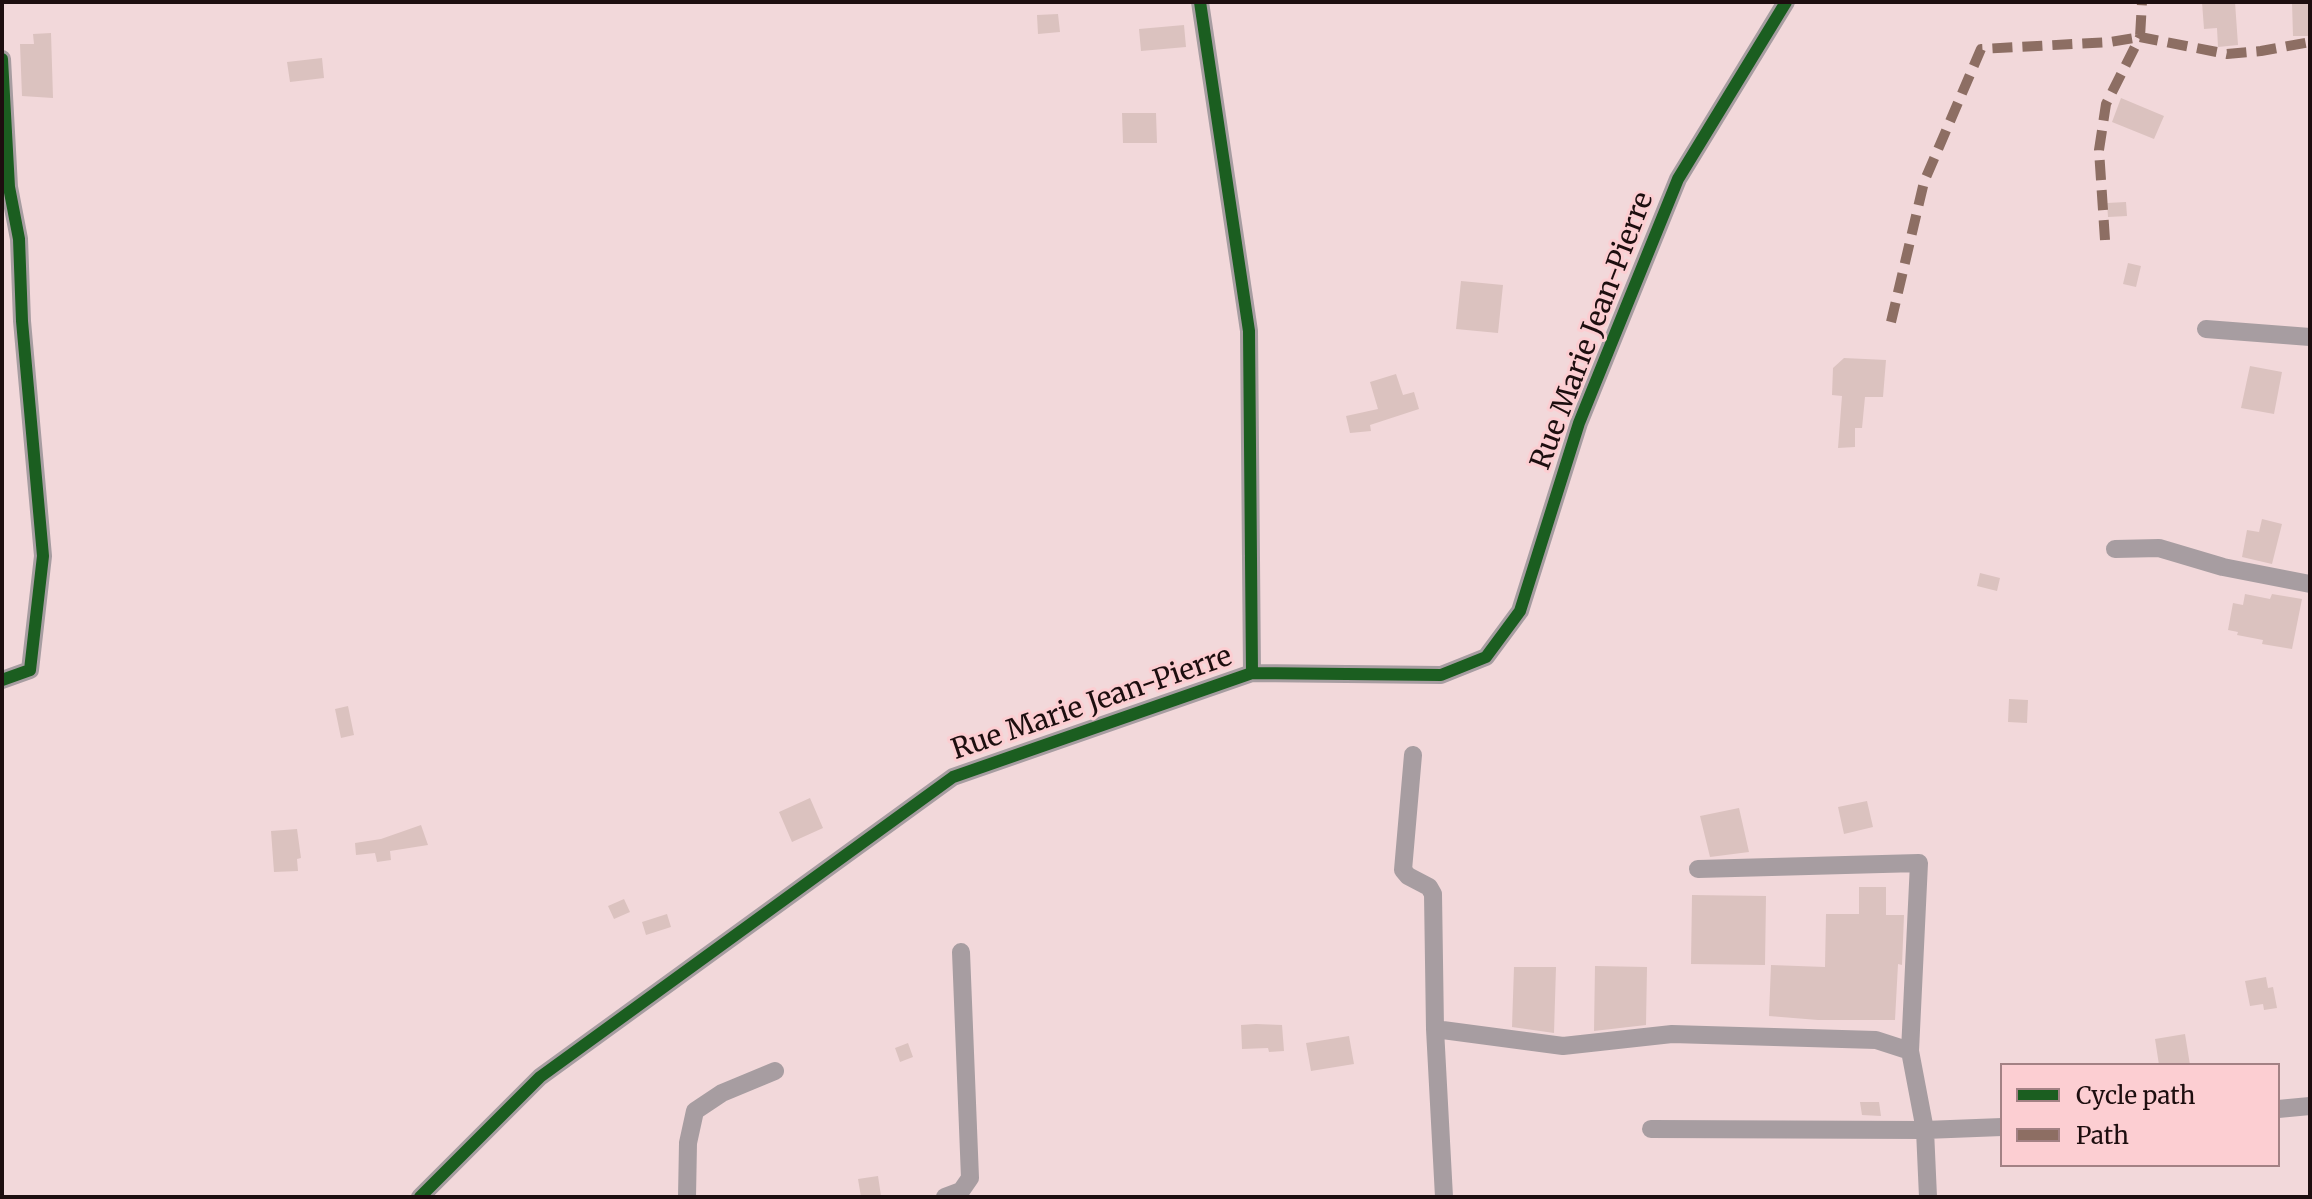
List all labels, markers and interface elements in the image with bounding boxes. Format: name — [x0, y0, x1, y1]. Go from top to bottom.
street label: Rue Marie Jean-Pierre — [1525, 188, 1661, 474]
street label: Rue Marie Jean-Pierre — [947, 640, 1237, 768]
legend — [2000, 1063, 2280, 1167]
text: Cycle path — [2076, 1080, 2195, 1111]
text: Path — [2076, 1120, 2129, 1151]

